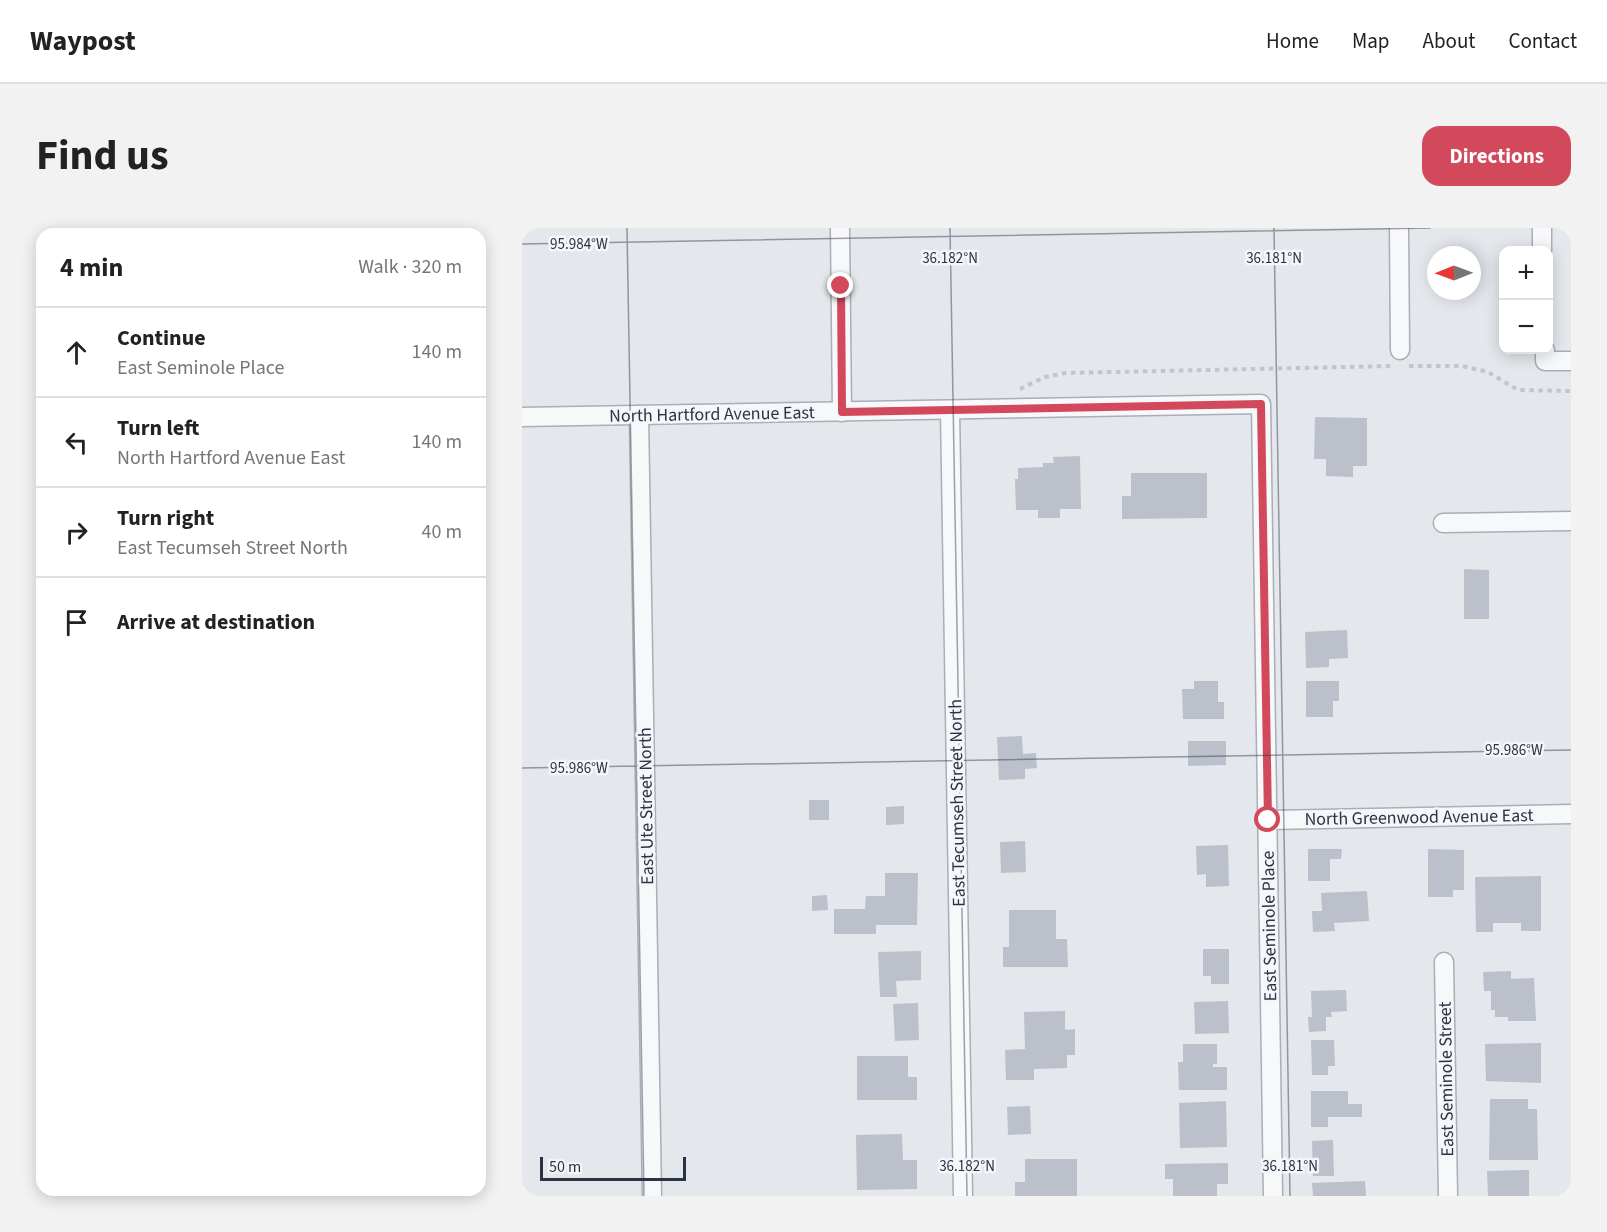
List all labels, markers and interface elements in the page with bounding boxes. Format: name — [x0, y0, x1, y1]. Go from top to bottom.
text: Waypost — [30, 21, 136, 61]
text: Home — [1266, 26, 1319, 56]
text: Map — [1352, 26, 1390, 56]
text: About — [1423, 26, 1475, 56]
text: Contact — [1508, 26, 1577, 56]
text: Find us — [36, 126, 169, 186]
button: Directions — [1422, 126, 1571, 186]
text: 95.984°W — [550, 234, 608, 255]
north arrow — [1427, 246, 1481, 300]
map controls — [1499, 246, 1553, 354]
button: + — [1499, 246, 1553, 300]
text: 36.182°N — [922, 248, 978, 269]
text: 36.181°N — [1246, 248, 1302, 269]
text: 4 min — [60, 249, 123, 286]
text: Walk · 320 m — [358, 253, 462, 281]
route end — [827, 272, 853, 298]
button: − — [1499, 300, 1553, 354]
text: Continue — [117, 322, 206, 354]
icon: ahead — [60, 336, 93, 369]
text: 140 m — [412, 338, 462, 366]
text: East Seminole Place — [117, 354, 284, 382]
street label: North Hartford Avenue East — [609, 400, 815, 429]
text: Turn left — [117, 412, 199, 444]
icon: left — [60, 426, 93, 459]
text: 140 m — [412, 428, 462, 456]
text: North Hartford Avenue East — [117, 444, 345, 472]
text: Turn right — [117, 502, 214, 534]
icon: right — [60, 516, 93, 549]
text: 40 m — [422, 518, 462, 546]
text: East Tecumseh Street North — [117, 534, 348, 562]
icon: arrive — [60, 606, 93, 639]
text: Arrive at destination — [117, 606, 315, 638]
street label: East Tecumseh Street North — [943, 699, 972, 907]
street label: East Ute Street North — [633, 727, 660, 885]
text: 95.986°W — [1485, 740, 1543, 761]
text: 95.986°W — [550, 758, 608, 779]
street label: North Greenwood Avenue East — [1304, 803, 1534, 832]
route start — [1254, 806, 1280, 832]
street label: East Seminole Place — [1256, 850, 1283, 1002]
street label: East Seminole Street — [1433, 1001, 1460, 1157]
scale bar — [540, 1154, 686, 1182]
text: 50 m — [549, 1156, 581, 1178]
text: 36.182°N — [939, 1156, 995, 1177]
text: 36.181°N — [1262, 1156, 1318, 1177]

